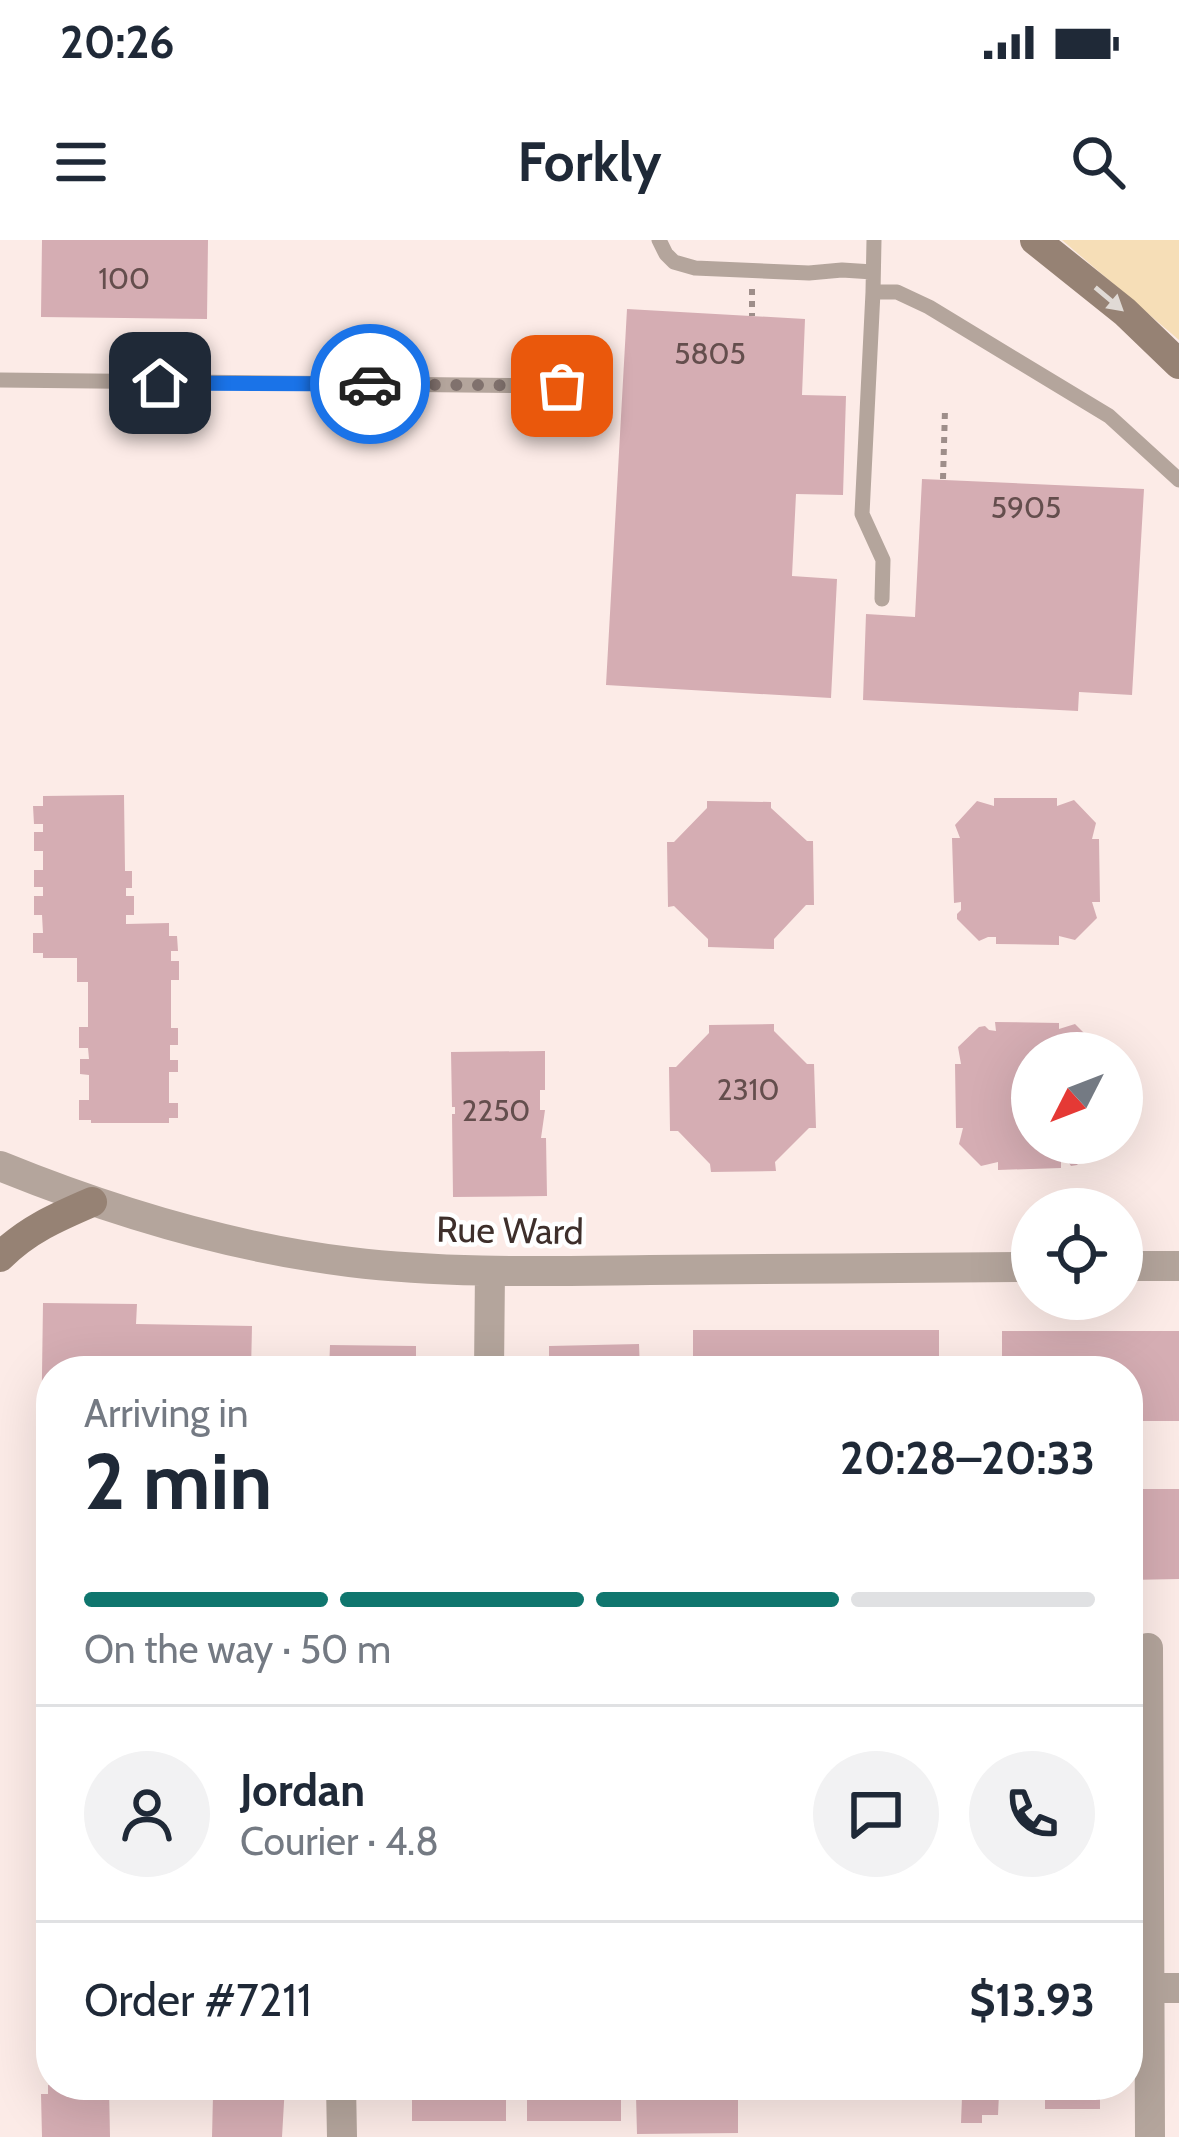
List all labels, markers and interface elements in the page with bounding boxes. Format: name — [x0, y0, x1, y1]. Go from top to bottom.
text: 20:26 — [60, 15, 175, 69]
icon: menu — [48, 129, 114, 195]
text: Forkly — [517, 129, 662, 195]
icon: search — [1065, 129, 1131, 195]
house number: 100 — [98, 260, 150, 297]
one-way arrow — [1094, 285, 1125, 311]
courier — [310, 324, 430, 444]
pin — [109, 332, 211, 434]
pin — [511, 335, 613, 437]
house number: 5805 — [674, 335, 746, 372]
icon: home — [127, 350, 193, 416]
icon: car — [337, 351, 403, 417]
icon: bag — [529, 353, 595, 419]
house number: 5905 — [991, 489, 1061, 526]
north arrow — [1011, 1032, 1143, 1164]
map controls — [1011, 1032, 1143, 1320]
house number: 2310 — [717, 1071, 779, 1108]
house number: 2250 — [462, 1092, 530, 1129]
button: locate — [1011, 1188, 1143, 1320]
street label: Rue Ward — [436, 1207, 584, 1253]
text: Arriving in — [84, 1389, 248, 1437]
text: 20:28–20:33 — [840, 1431, 1095, 1485]
text: 2 min — [84, 1434, 272, 1529]
text: On the way · 50 m — [84, 1625, 391, 1673]
button: person — [84, 1751, 210, 1877]
button: chat — [813, 1751, 939, 1877]
button: phone — [969, 1751, 1095, 1877]
text: Jordan — [240, 1763, 365, 1817]
text: Courier · 4.8 — [240, 1817, 439, 1865]
text: Order #7211 — [84, 1973, 312, 2027]
text: $13.93 — [969, 1973, 1095, 2027]

